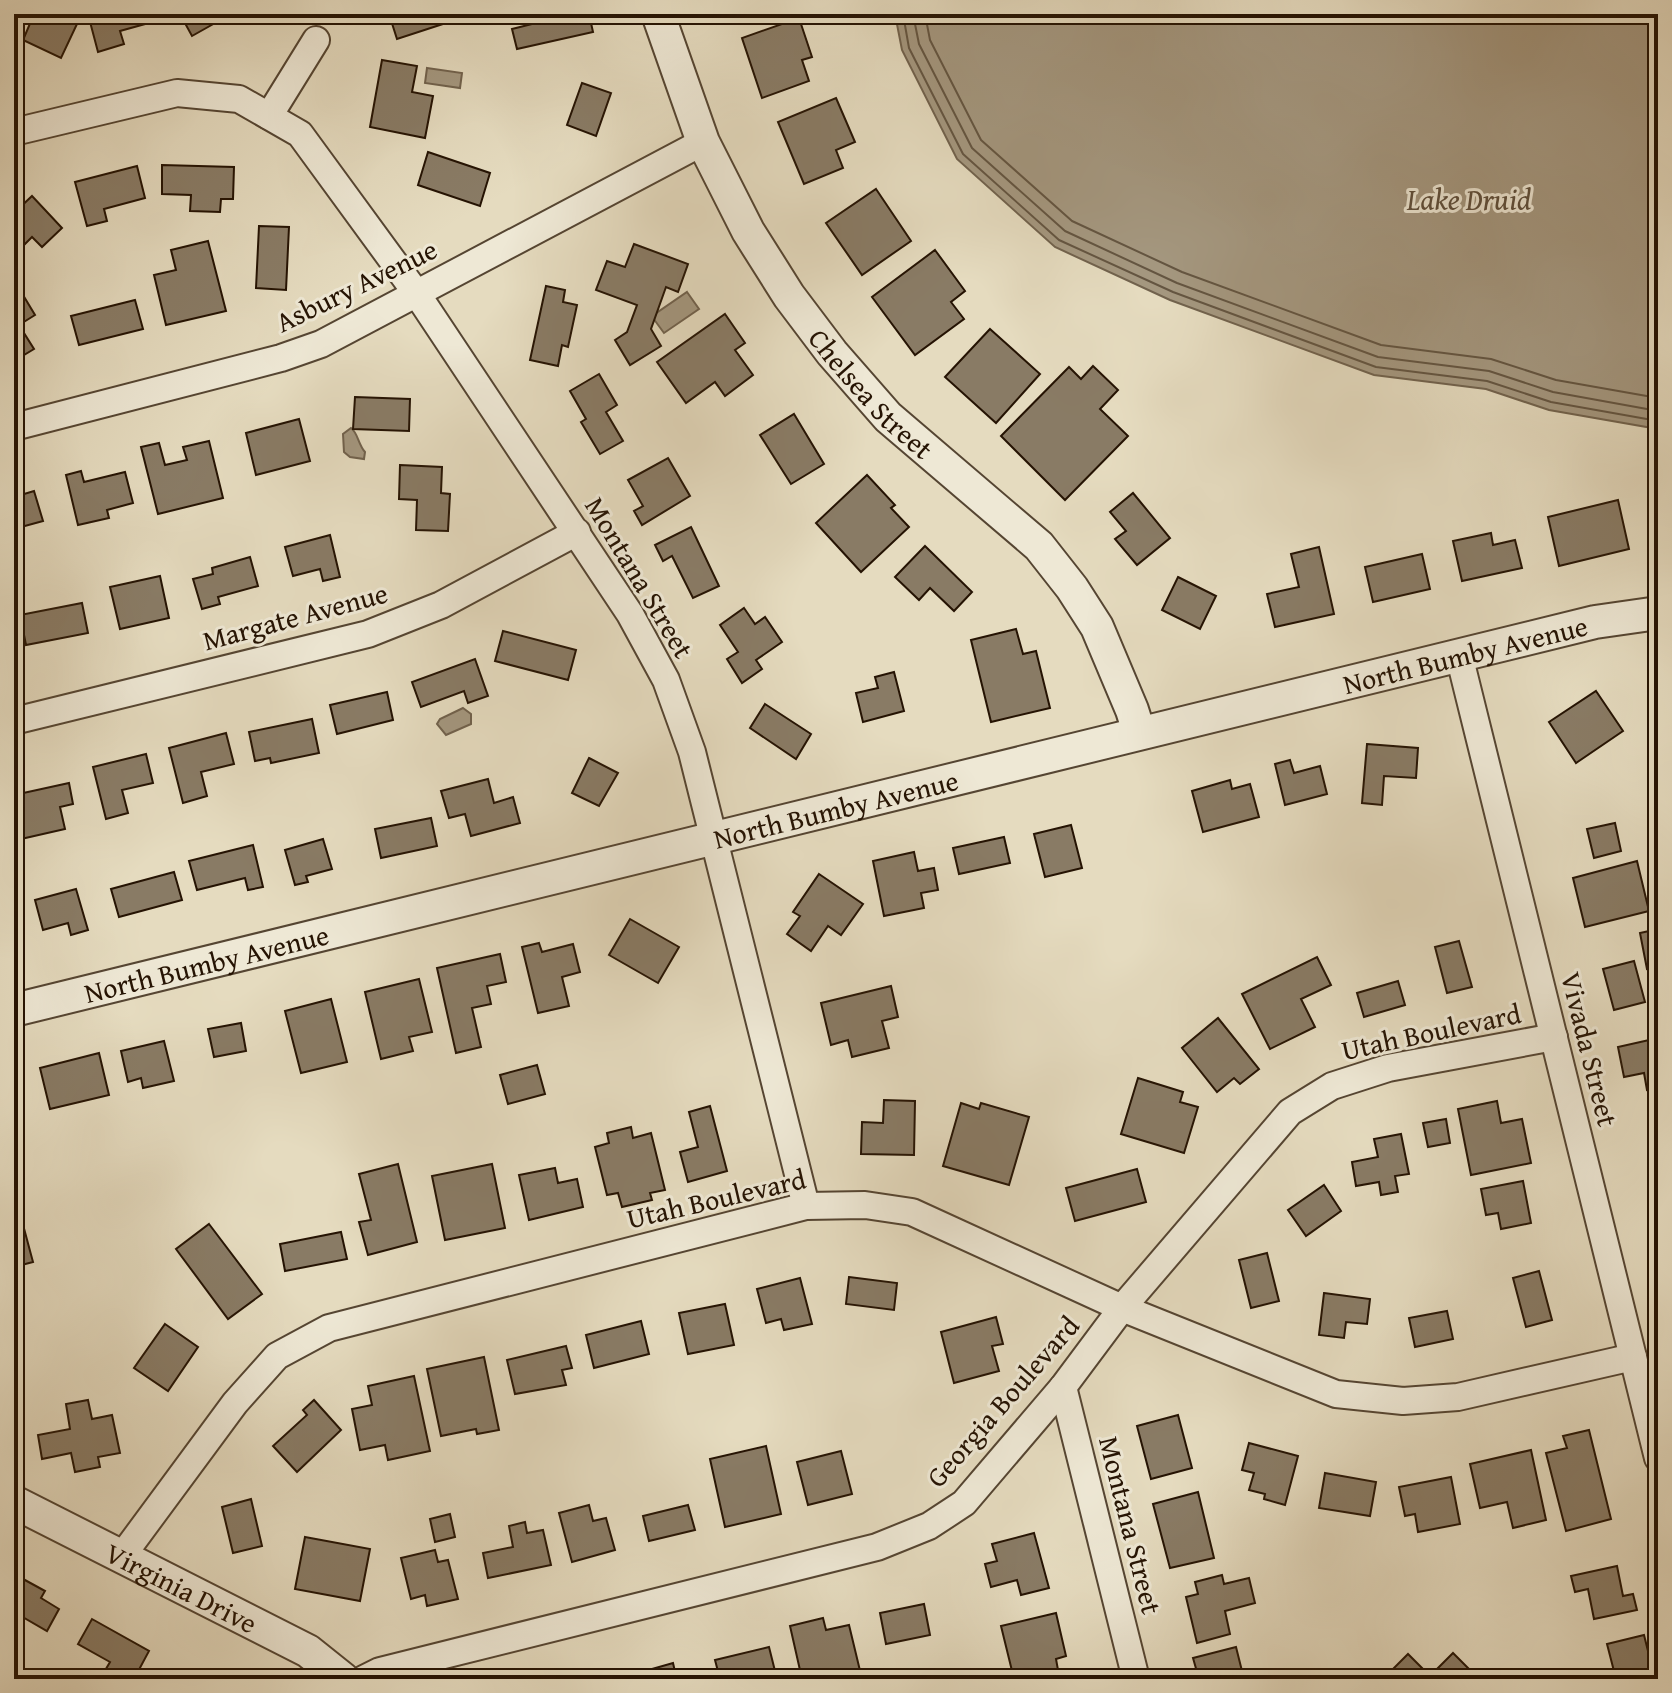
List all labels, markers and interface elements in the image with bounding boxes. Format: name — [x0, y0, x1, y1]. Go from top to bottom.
water label: Lake Druid — [1406, 177, 1531, 221]
street label: Asbury Avenue — [268, 228, 444, 342]
street label: Chelsea Street — [799, 319, 943, 468]
street label: Montana Street — [576, 488, 705, 666]
street label: Margate Avenue — [198, 572, 392, 660]
street label: North Bumby Avenue — [1338, 604, 1592, 704]
street label: North Bumby Avenue — [709, 759, 962, 858]
street label: North Bumby Avenue — [80, 913, 333, 1013]
street label: Vivada Street — [1551, 967, 1629, 1131]
street label: Utah Boulevard — [1337, 992, 1525, 1070]
street label: Utah Boulevard — [622, 1157, 810, 1239]
street label: Georgia Boulevard — [916, 1306, 1088, 1496]
street label: Montana Street — [1089, 1432, 1173, 1618]
street label: Virginia Drive — [99, 1531, 265, 1643]

